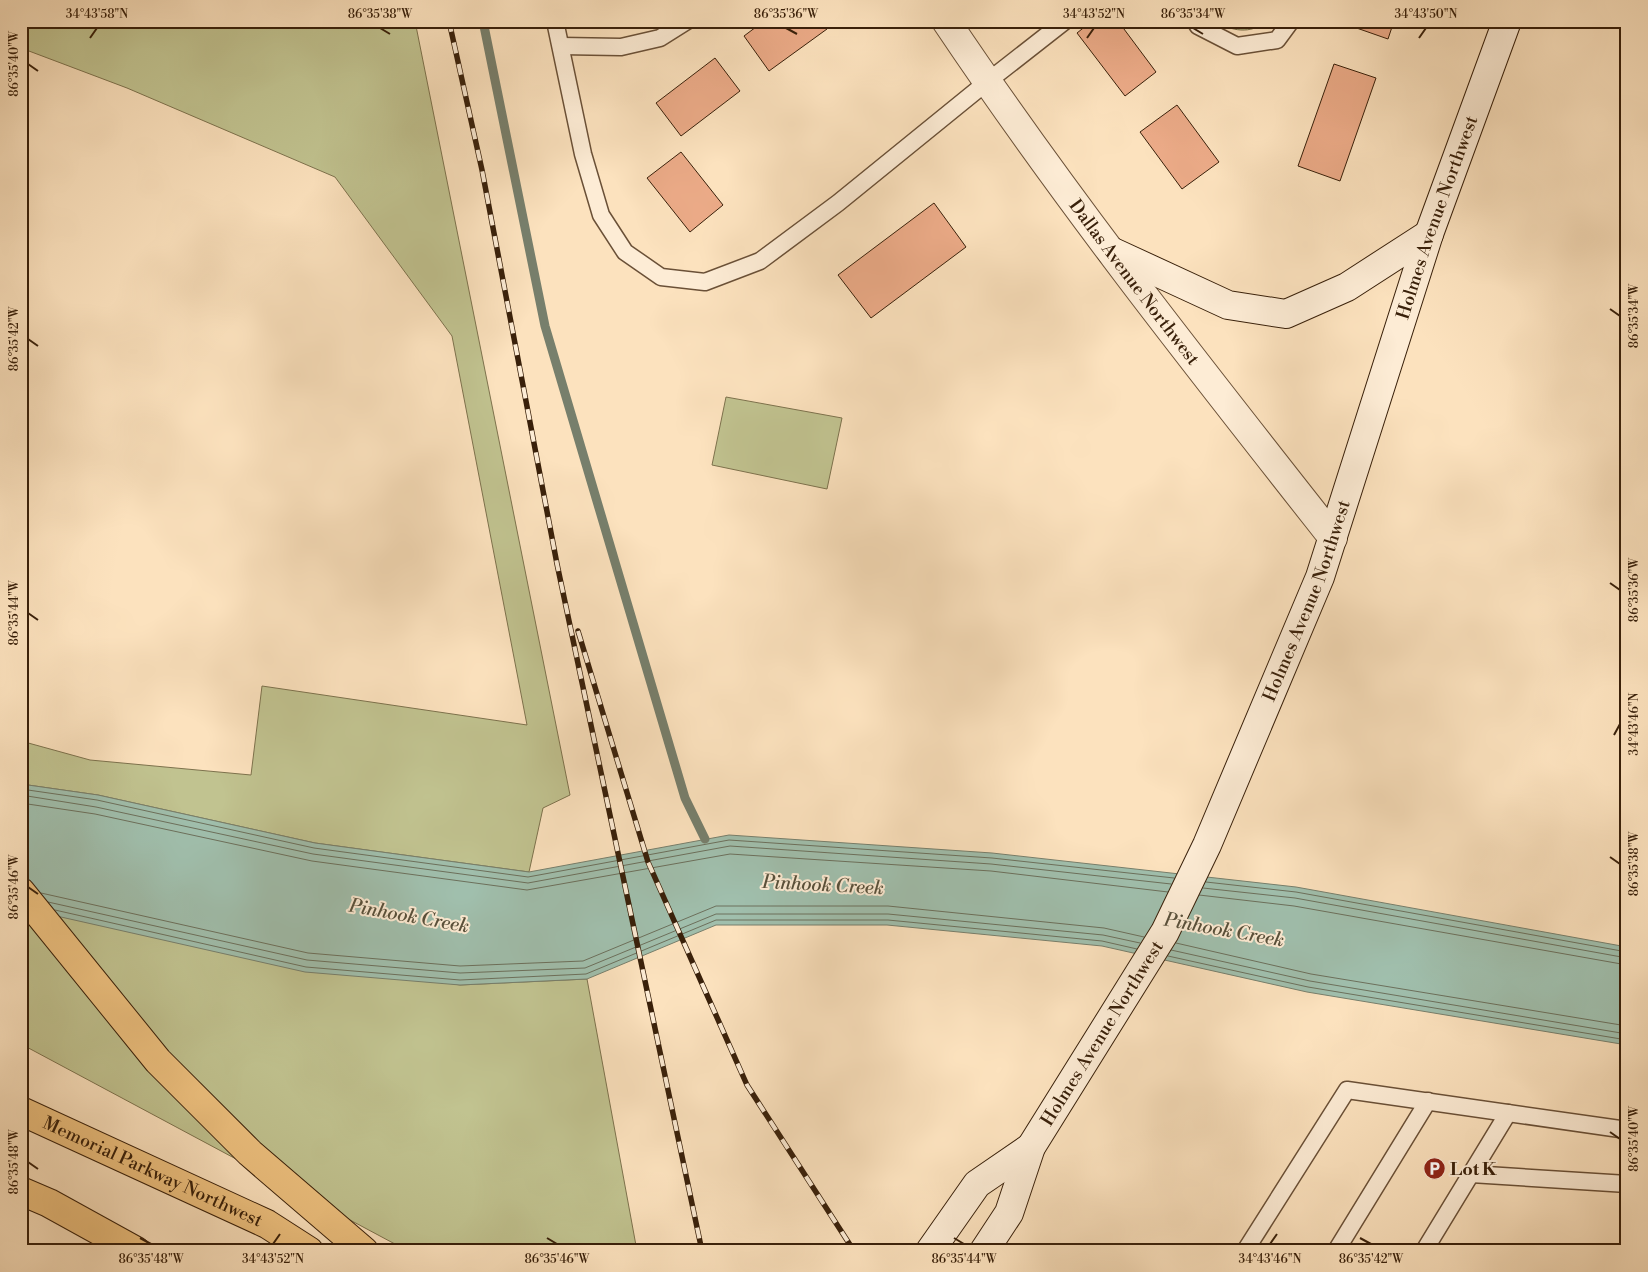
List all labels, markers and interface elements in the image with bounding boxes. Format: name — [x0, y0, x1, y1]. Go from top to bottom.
text: 34°43'58"N — [66, 7, 128, 22]
text: 86°35'38"W — [348, 7, 413, 22]
text: 86°35'36"W — [754, 7, 819, 22]
text: 34°43'52"N — [1063, 7, 1125, 22]
text: 86°35'34"W — [1161, 7, 1226, 22]
text: 34°43'50"N — [1394, 7, 1458, 22]
text: 86°35'40"W — [7, 30, 22, 97]
street label: Holmes Avenue Northwest — [1391, 112, 1483, 322]
street label: Dallas Avenue Northwest — [1064, 195, 1205, 370]
text: 86°35'34"W — [1627, 283, 1642, 348]
text: 86°35'42"W — [7, 306, 22, 371]
street label: Holmes Avenue Northwest — [1257, 497, 1355, 705]
text: 86°35'36"W — [1627, 557, 1642, 622]
text: 86°35'44"W — [7, 579, 22, 646]
text: 34°43'46"N — [1627, 693, 1642, 755]
text: 86°35'38"W — [1627, 831, 1642, 896]
text: 86°35'46"W — [7, 853, 22, 919]
water label: Pinhook Creek — [761, 870, 884, 900]
water label: Pinhook Creek — [346, 893, 471, 938]
water label: Pinhook Creek — [1161, 907, 1286, 952]
street label: Holmes Avenue Northwest — [1035, 936, 1169, 1130]
text: 86°35'40"W — [1627, 1105, 1642, 1172]
street label: Memorial Parkway Northwest — [39, 1111, 267, 1232]
text: 86°35'48"W — [7, 1128, 22, 1195]
parking icon: Lot K — [1422, 1157, 1446, 1181]
place label: Lot K — [1450, 1158, 1497, 1181]
text: 86°35'48"W — [118, 1252, 185, 1267]
text: 34°43'52"N — [242, 1252, 304, 1267]
text: 86°35'46"W — [525, 1252, 591, 1267]
text: 86°35'44"W — [931, 1252, 998, 1267]
text: 34°43'46"N — [1239, 1252, 1301, 1267]
text: 86°35'42"W — [1339, 1252, 1404, 1267]

